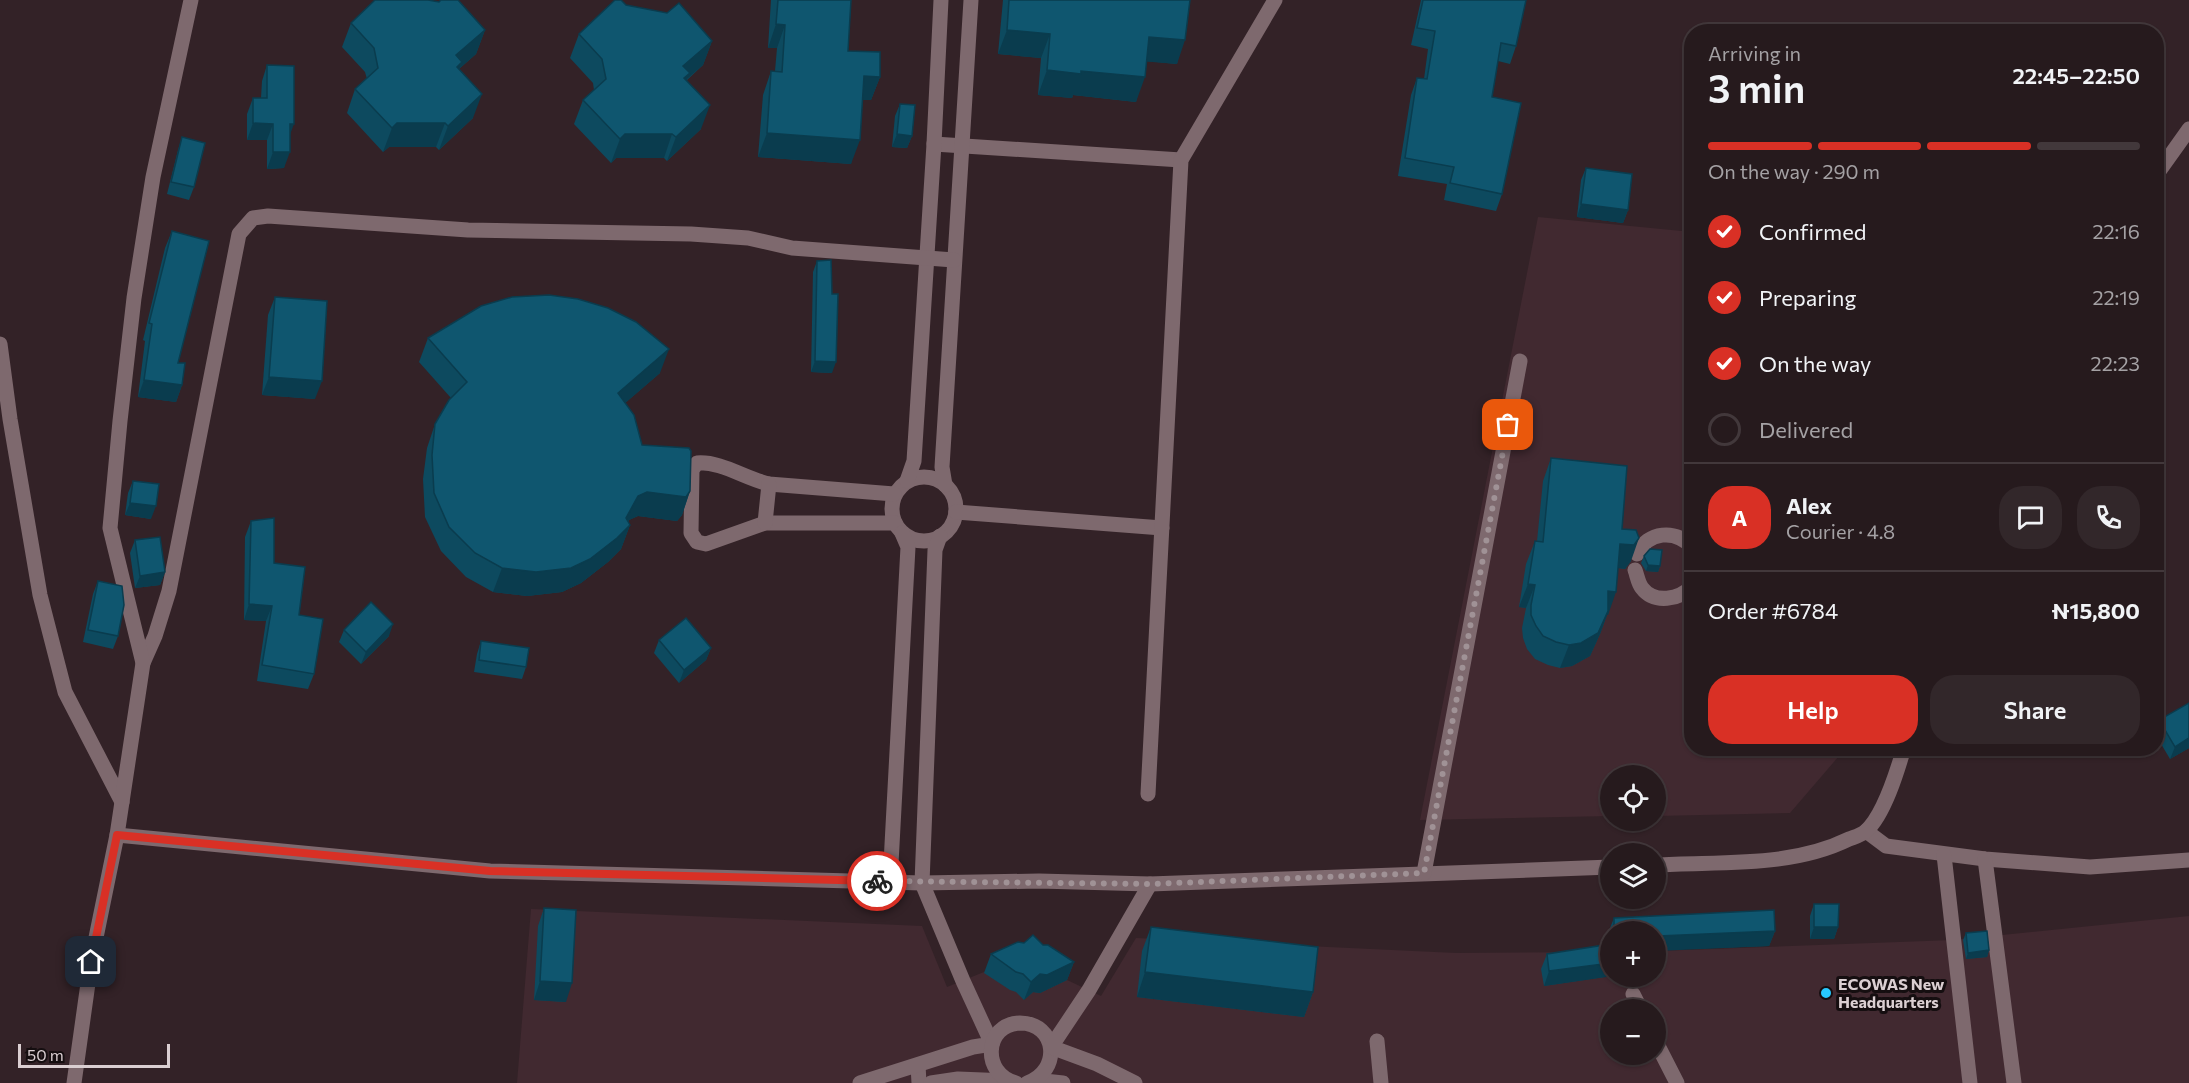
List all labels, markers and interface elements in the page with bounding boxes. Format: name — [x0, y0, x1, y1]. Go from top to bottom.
text: Arriving in — [1708, 41, 1801, 65]
text: 22:45–22:50 — [2012, 62, 2140, 89]
text: 3 min — [1708, 63, 1805, 111]
text: On the way · 290 m — [1708, 159, 1880, 183]
icon: check — [1708, 215, 1741, 248]
text: Confirmed — [1759, 218, 1866, 245]
text: 22:16 — [2092, 219, 2140, 243]
icon: check — [1708, 281, 1741, 314]
text: Preparing — [1759, 284, 1856, 311]
text: 22:19 — [2092, 285, 2140, 309]
icon: check — [1708, 347, 1741, 380]
text: On the way — [1759, 350, 1871, 377]
text: 22:23 — [2091, 351, 2140, 375]
pin — [1482, 399, 1533, 450]
icon: bag — [1491, 408, 1524, 441]
text: Delivered — [1759, 416, 1853, 443]
button: chat — [1999, 486, 2062, 549]
button: phone — [2077, 486, 2140, 549]
text: Alex — [1786, 492, 1832, 519]
text: A — [1732, 504, 1747, 531]
text: Courier · 4.8 — [1786, 519, 1895, 543]
text: Order #6784 — [1708, 597, 1838, 624]
text: ₦15,800 — [2051, 597, 2140, 624]
button: Help — [1708, 675, 1918, 744]
button: Share — [1930, 675, 2140, 744]
map controls — [1600, 765, 1666, 1065]
button: locate — [1600, 765, 1666, 831]
button: layers — [1600, 843, 1666, 909]
courier — [847, 851, 907, 911]
icon: bike — [861, 865, 894, 898]
button: + — [1600, 921, 1666, 987]
pin — [65, 936, 116, 987]
icon: home — [74, 945, 107, 978]
place label: ECOWAS New Headquarters — [1838, 974, 1945, 1011]
marker: ECOWAS New Headquarters — [1819, 986, 1833, 1000]
button: − — [1600, 999, 1666, 1065]
scale bar — [18, 1041, 170, 1068]
text: 50 m — [27, 1045, 64, 1064]

